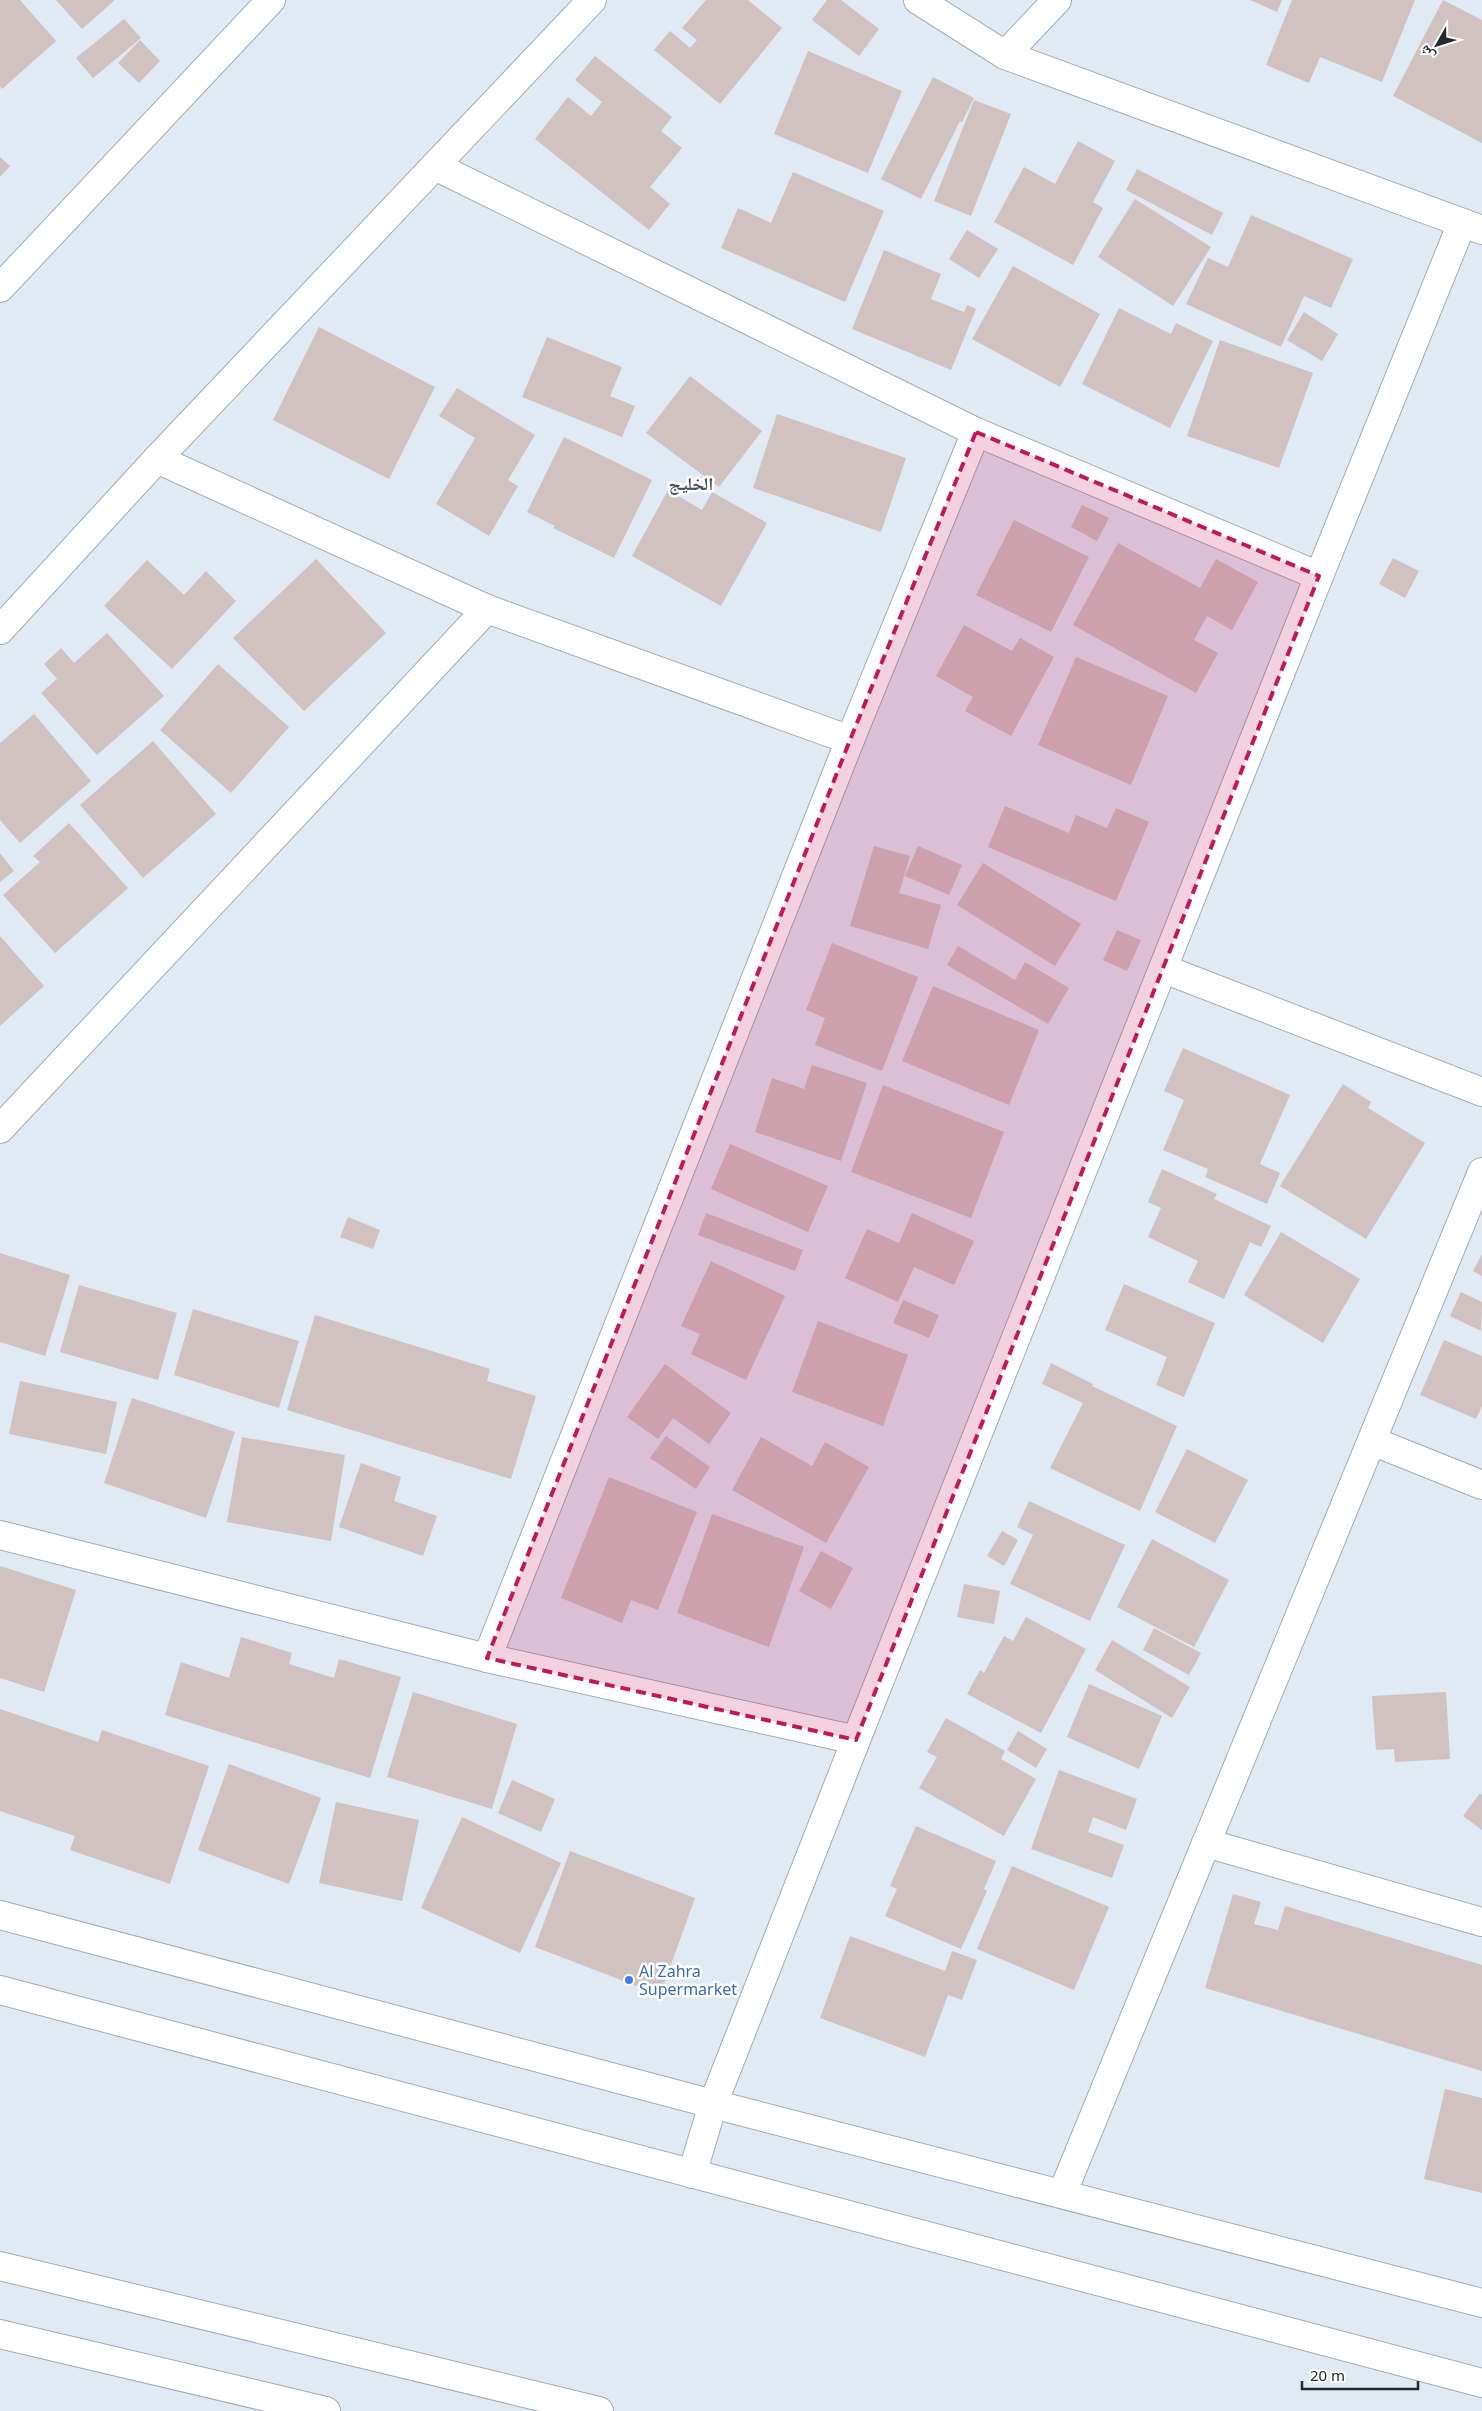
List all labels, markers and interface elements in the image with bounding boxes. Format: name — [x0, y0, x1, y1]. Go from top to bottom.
north arrow — [1412, 20, 1462, 70]
text: ش — [1414, 42, 1439, 65]
district label: الخليج — [669, 471, 713, 496]
place label: Al Zahra Supermarket — [639, 1960, 737, 2000]
marker: Al Zahra Supermarket — [623, 1974, 635, 1986]
scale bar — [1302, 2358, 1418, 2390]
text: 20 m — [1310, 2365, 1345, 2385]

